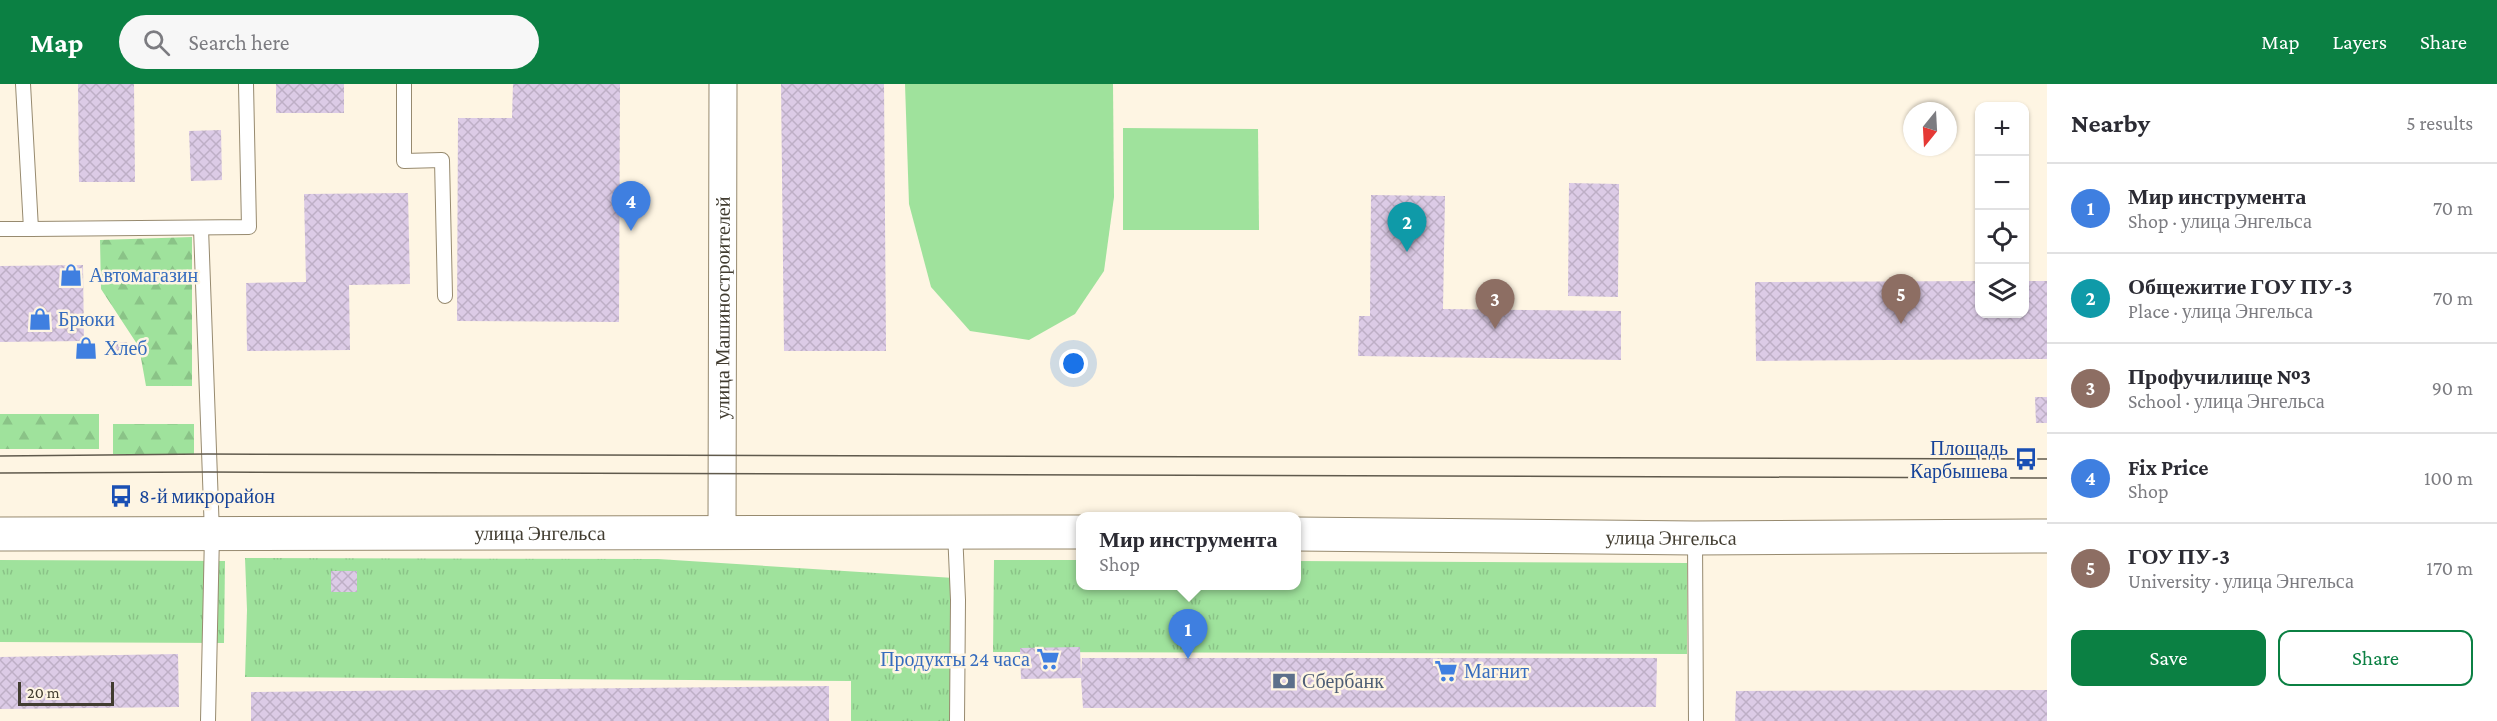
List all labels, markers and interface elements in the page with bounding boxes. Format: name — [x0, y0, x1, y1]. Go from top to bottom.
search box — [119, 15, 539, 69]
icon: search — [140, 26, 173, 59]
text: Map — [30, 27, 83, 58]
text: Search here — [188, 30, 289, 55]
text: Map — [2261, 30, 2300, 54]
text: Layers — [2333, 30, 2387, 54]
text: Share — [2420, 30, 2467, 54]
north arrow — [1903, 102, 1957, 156]
map controls — [1975, 102, 2029, 318]
button: + — [1975, 102, 2029, 156]
text: Nearby — [2071, 109, 2150, 138]
text: 5 results — [2406, 112, 2473, 134]
button: − — [1975, 156, 2029, 210]
pin: 4 — [612, 182, 650, 231]
text: Мир инструмента — [2128, 184, 2306, 209]
street label: улица Машиностроителей — [711, 196, 735, 420]
text: 1 — [2087, 197, 2094, 219]
text: 70 m — [2433, 197, 2473, 219]
pin: 2 — [1388, 202, 1426, 252]
button: locate — [1975, 210, 2029, 264]
text: Shop · улица Энгельса — [2128, 210, 2312, 232]
shop icon: Автомагазин — [58, 262, 84, 288]
place label: Автомагазин — [89, 264, 199, 286]
button: layers — [1975, 264, 2029, 318]
pin: 5 — [1882, 274, 1920, 324]
text: Общежитие ГОУ ПУ-3 — [2128, 274, 2352, 299]
pin: 3 — [1476, 280, 1514, 329]
text: 2 — [2085, 287, 2096, 309]
text: 70 m — [2433, 287, 2473, 309]
text: Place · улица Энгельса — [2128, 300, 2313, 322]
shop icon: Брюки — [27, 306, 53, 332]
place label: Брюки — [58, 308, 115, 331]
shop icon: Хлеб — [73, 335, 99, 361]
place label: Хлеб — [104, 337, 147, 359]
your location — [1059, 349, 1088, 378]
text: Профучилище №3 — [2128, 364, 2311, 389]
text: 3 — [2086, 377, 2095, 399]
text: 90 m — [2432, 377, 2473, 399]
text: School · улица Энгельса — [2128, 390, 2325, 412]
place label: Площадь Карбышева — [1910, 437, 2008, 483]
bus stop icon: Площадь Карбышева — [2013, 446, 2039, 472]
text: Fix Price — [2128, 455, 2208, 480]
text: 4 — [2085, 467, 2096, 489]
text: 100 m — [2424, 467, 2473, 489]
text: Shop — [2128, 480, 2169, 502]
bus stop icon: 8-й микрорайон — [108, 483, 134, 509]
place label: 8-й микрорайон — [139, 485, 275, 508]
popup — [1076, 512, 1301, 590]
street label: улица Энгельса — [474, 522, 606, 545]
street label: улица Энгельса — [1605, 526, 1737, 550]
text: Мир инструмента — [1099, 527, 1278, 552]
text: ГОУ ПУ-3 — [2128, 544, 2230, 569]
text: Shop — [1099, 553, 1140, 575]
text: 5 — [2086, 557, 2095, 579]
text: 170 m — [2426, 557, 2473, 579]
text: University · улица Энгельса — [2128, 570, 2354, 592]
pin: 1 — [1168, 610, 1208, 659]
button: Save — [2071, 630, 2266, 686]
button: Share — [2278, 630, 2473, 686]
supermarket icon: Продукты 24 часа — [1035, 646, 1061, 672]
place label: Продукты 24 часа — [880, 648, 1030, 671]
supermarket icon: Магнит — [1433, 658, 1459, 684]
place label: Магнит — [1464, 660, 1529, 682]
bank icon: Сбербанк — [1271, 668, 1297, 694]
place label: Сбербанк — [1302, 670, 1384, 693]
scale bar — [18, 679, 114, 706]
text: 20 m — [27, 684, 60, 701]

